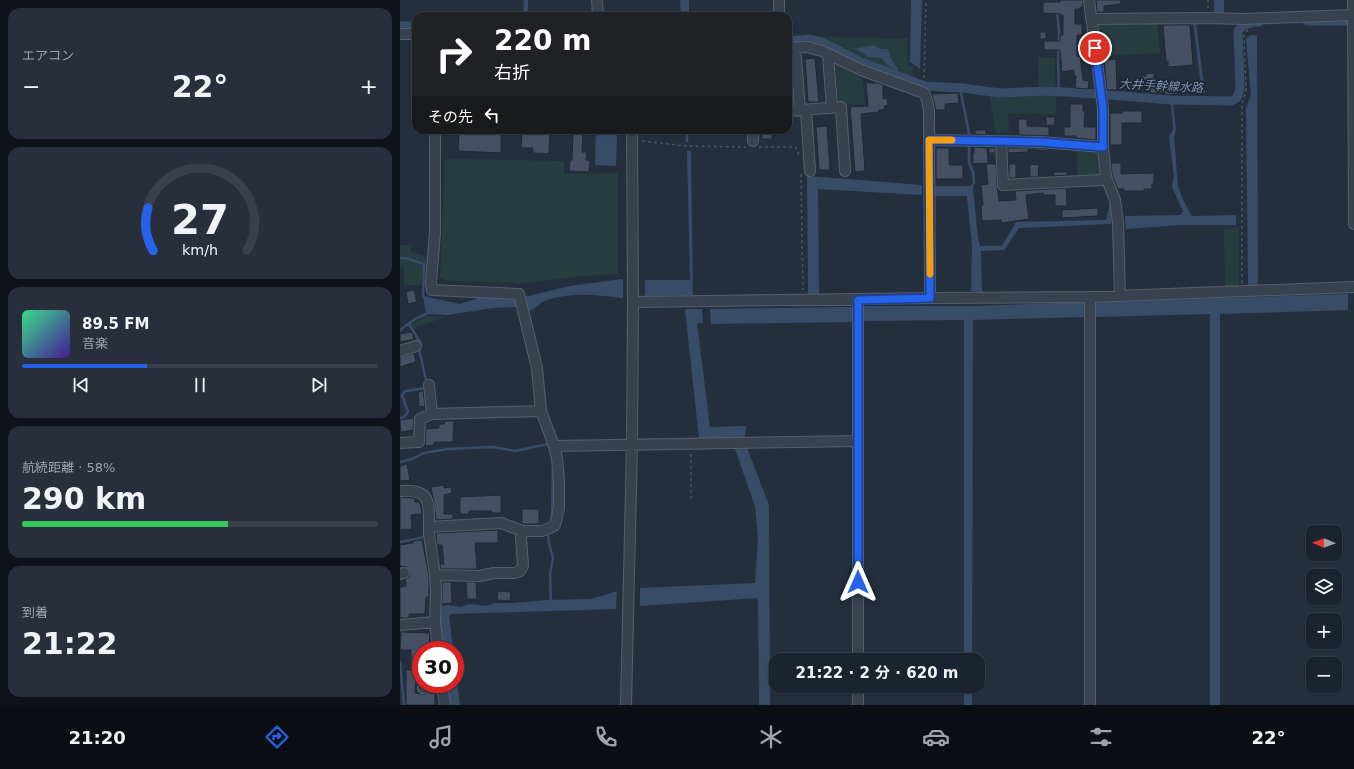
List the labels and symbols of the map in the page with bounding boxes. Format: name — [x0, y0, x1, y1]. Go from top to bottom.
pin — [1078, 31, 1112, 65]
water label: 大井手幹線水路 — [1119, 77, 1204, 95]
north arrow — [1306, 525, 1342, 561]
position arrow — [837, 561, 879, 603]
speed limit sign: 30 — [412, 641, 464, 693]

